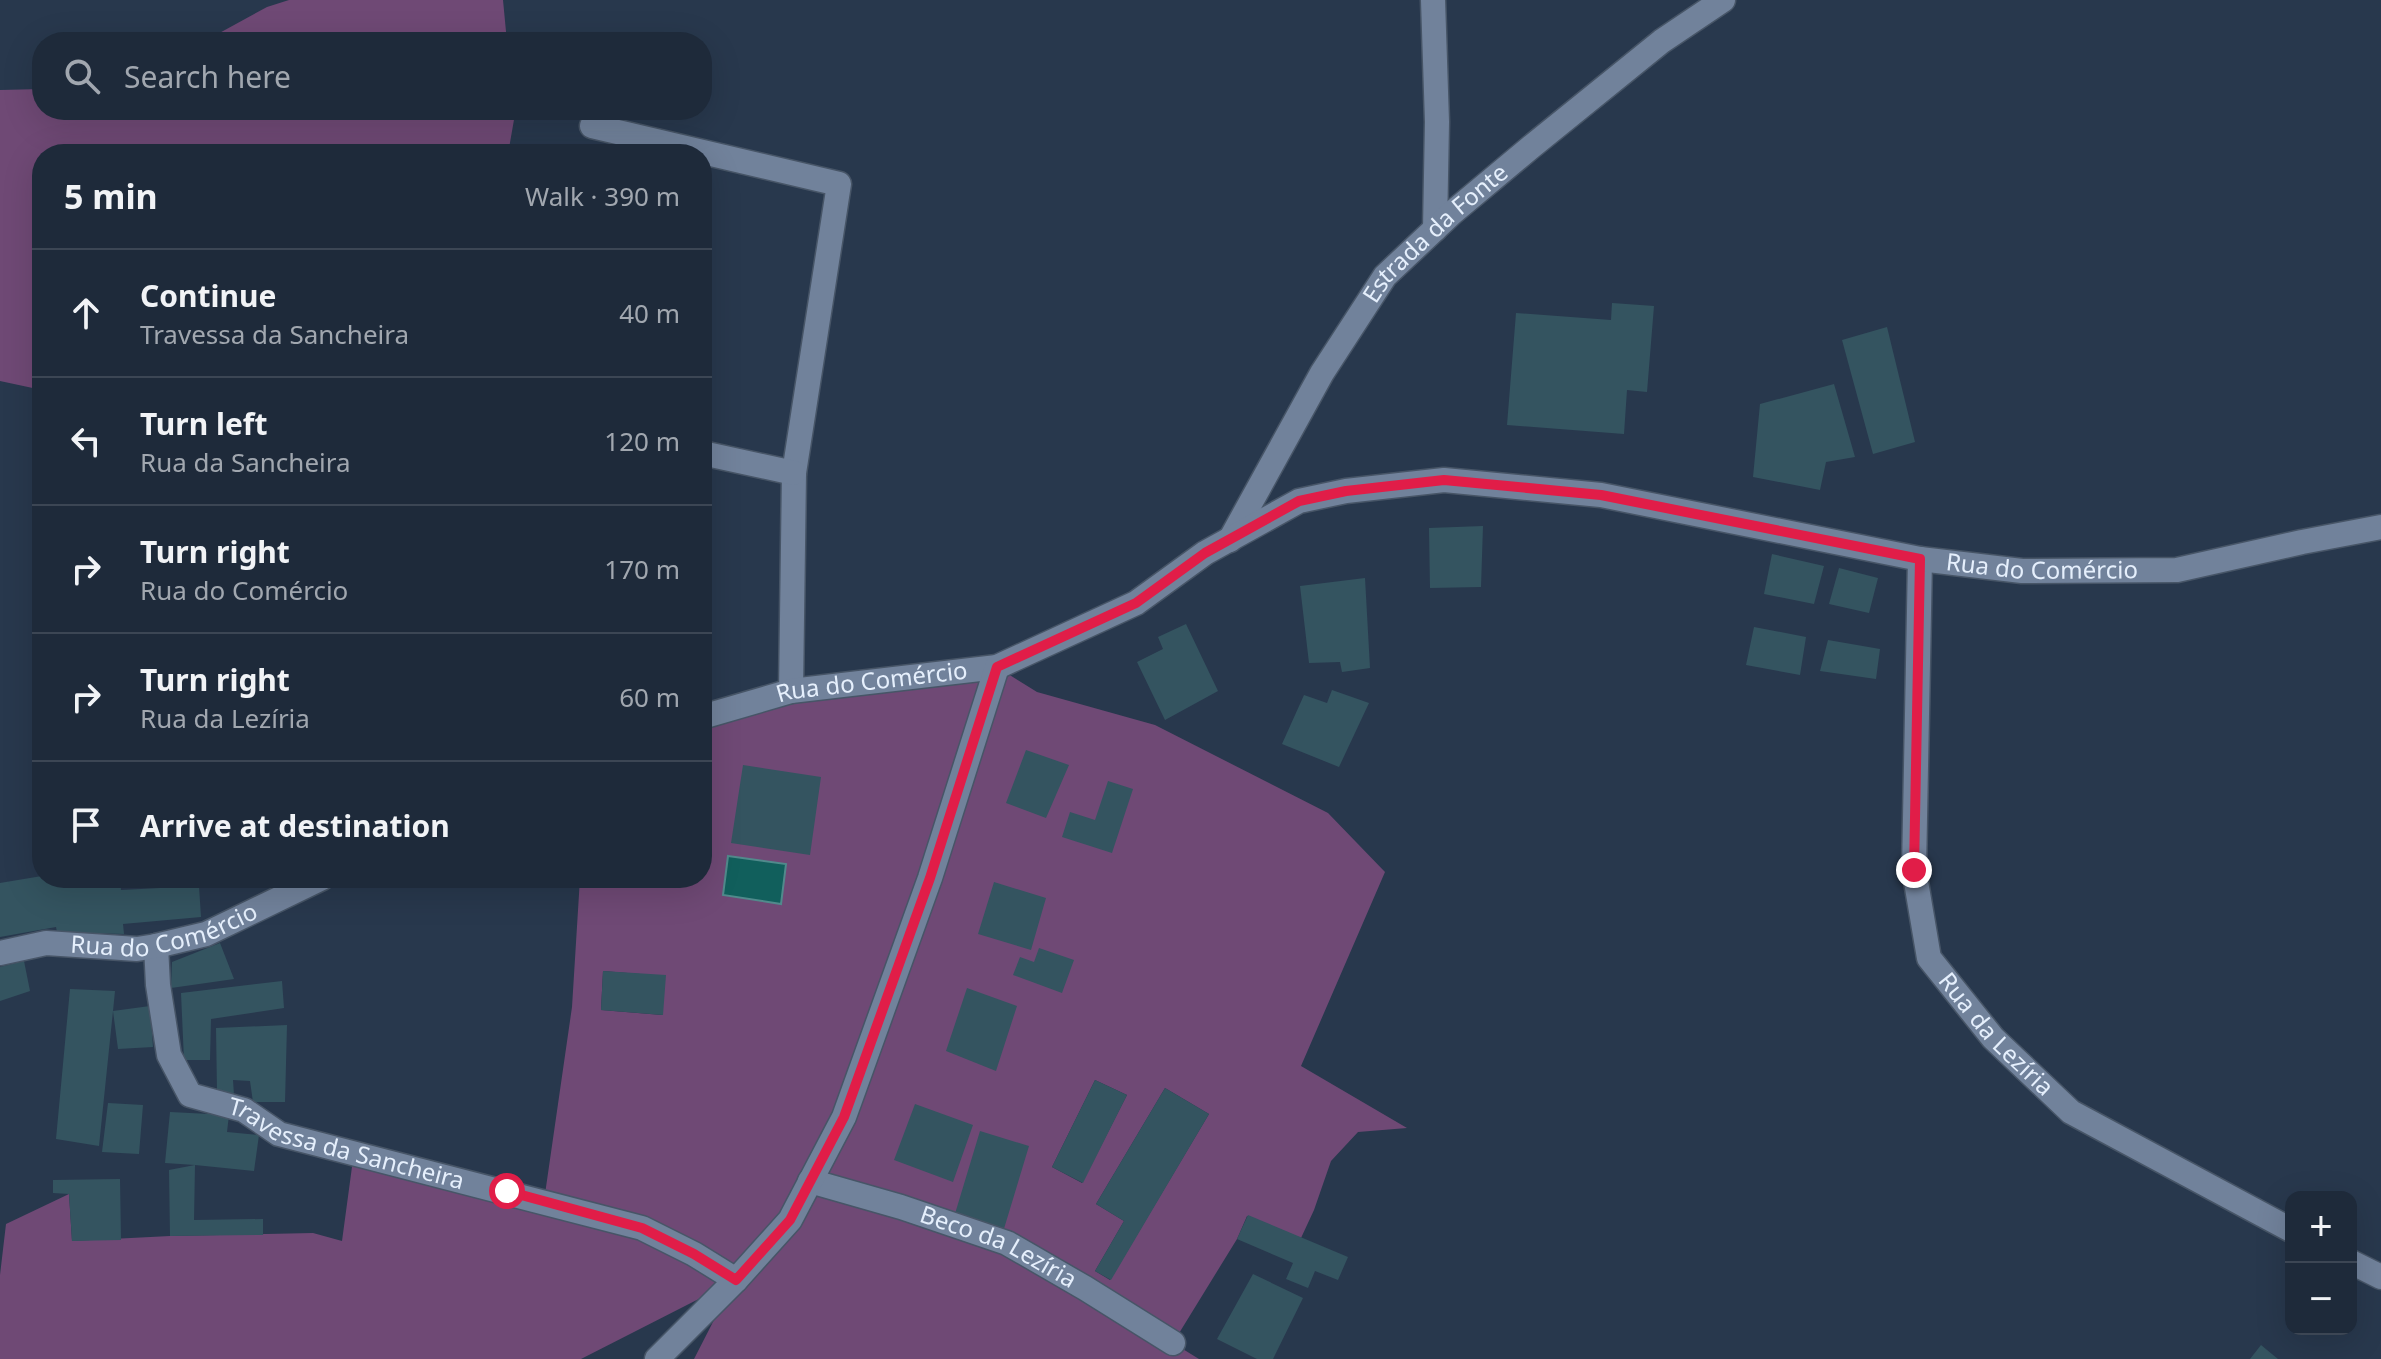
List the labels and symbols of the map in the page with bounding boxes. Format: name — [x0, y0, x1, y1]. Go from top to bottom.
street label: Estrada da Fonte — [1354, 155, 1514, 309]
street label: Rua do Comércio — [1944, 544, 2138, 586]
street label: Rua do Comércio — [772, 653, 969, 710]
route end — [1896, 852, 1932, 888]
street label: Rua do Comércio — [70, 894, 262, 964]
street label: Rua da Lezíria — [1932, 965, 2062, 1102]
street label: Travessa da Sancheira — [225, 1089, 468, 1196]
route start — [489, 1173, 525, 1209]
street label: Beco da Lezíria — [916, 1197, 1083, 1295]

